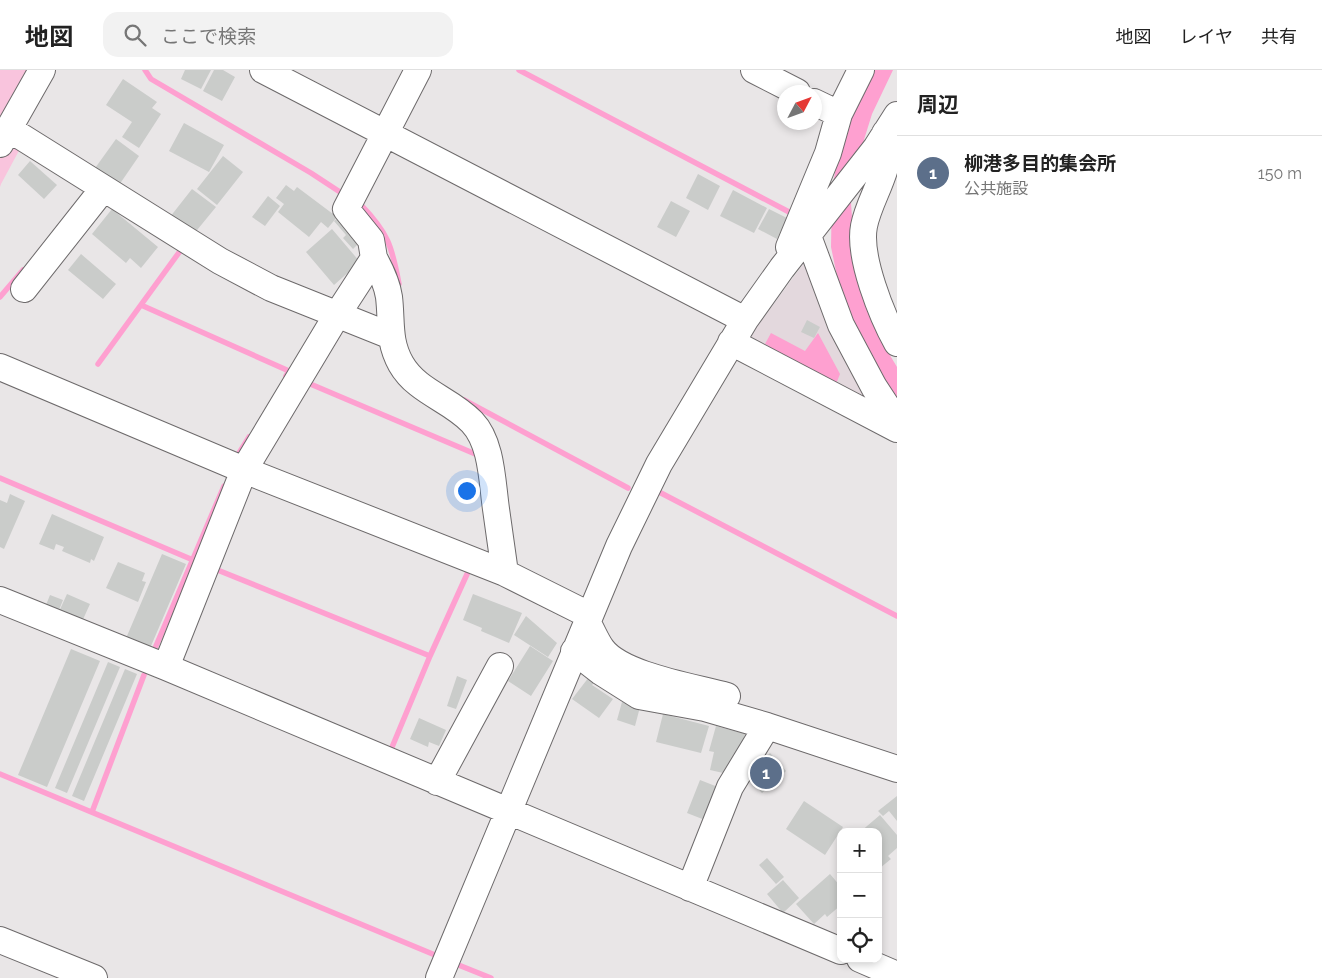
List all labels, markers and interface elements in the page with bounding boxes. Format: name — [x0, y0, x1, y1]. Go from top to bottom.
search box — [103, 12, 453, 57]
icon: search — [121, 21, 149, 49]
text: 地図 — [25, 22, 73, 51]
text: ここで検索 — [161, 25, 256, 47]
text: 地図 — [1116, 26, 1152, 47]
text: レイヤ — [1180, 26, 1233, 47]
text: 共有 — [1261, 26, 1297, 47]
north arrow — [777, 85, 822, 130]
text: 周辺 — [917, 92, 959, 117]
text: 柳港多目的集会所 — [964, 152, 1116, 174]
text: 1 — [929, 164, 937, 183]
text: 150 m — [1258, 164, 1302, 183]
text: 公共施設 — [964, 179, 1028, 198]
your location — [454, 478, 480, 504]
pin: 1 — [750, 754, 782, 792]
map controls — [837, 828, 882, 963]
button: + — [837, 828, 882, 873]
button: − — [837, 873, 882, 918]
button: locate — [837, 918, 882, 963]

